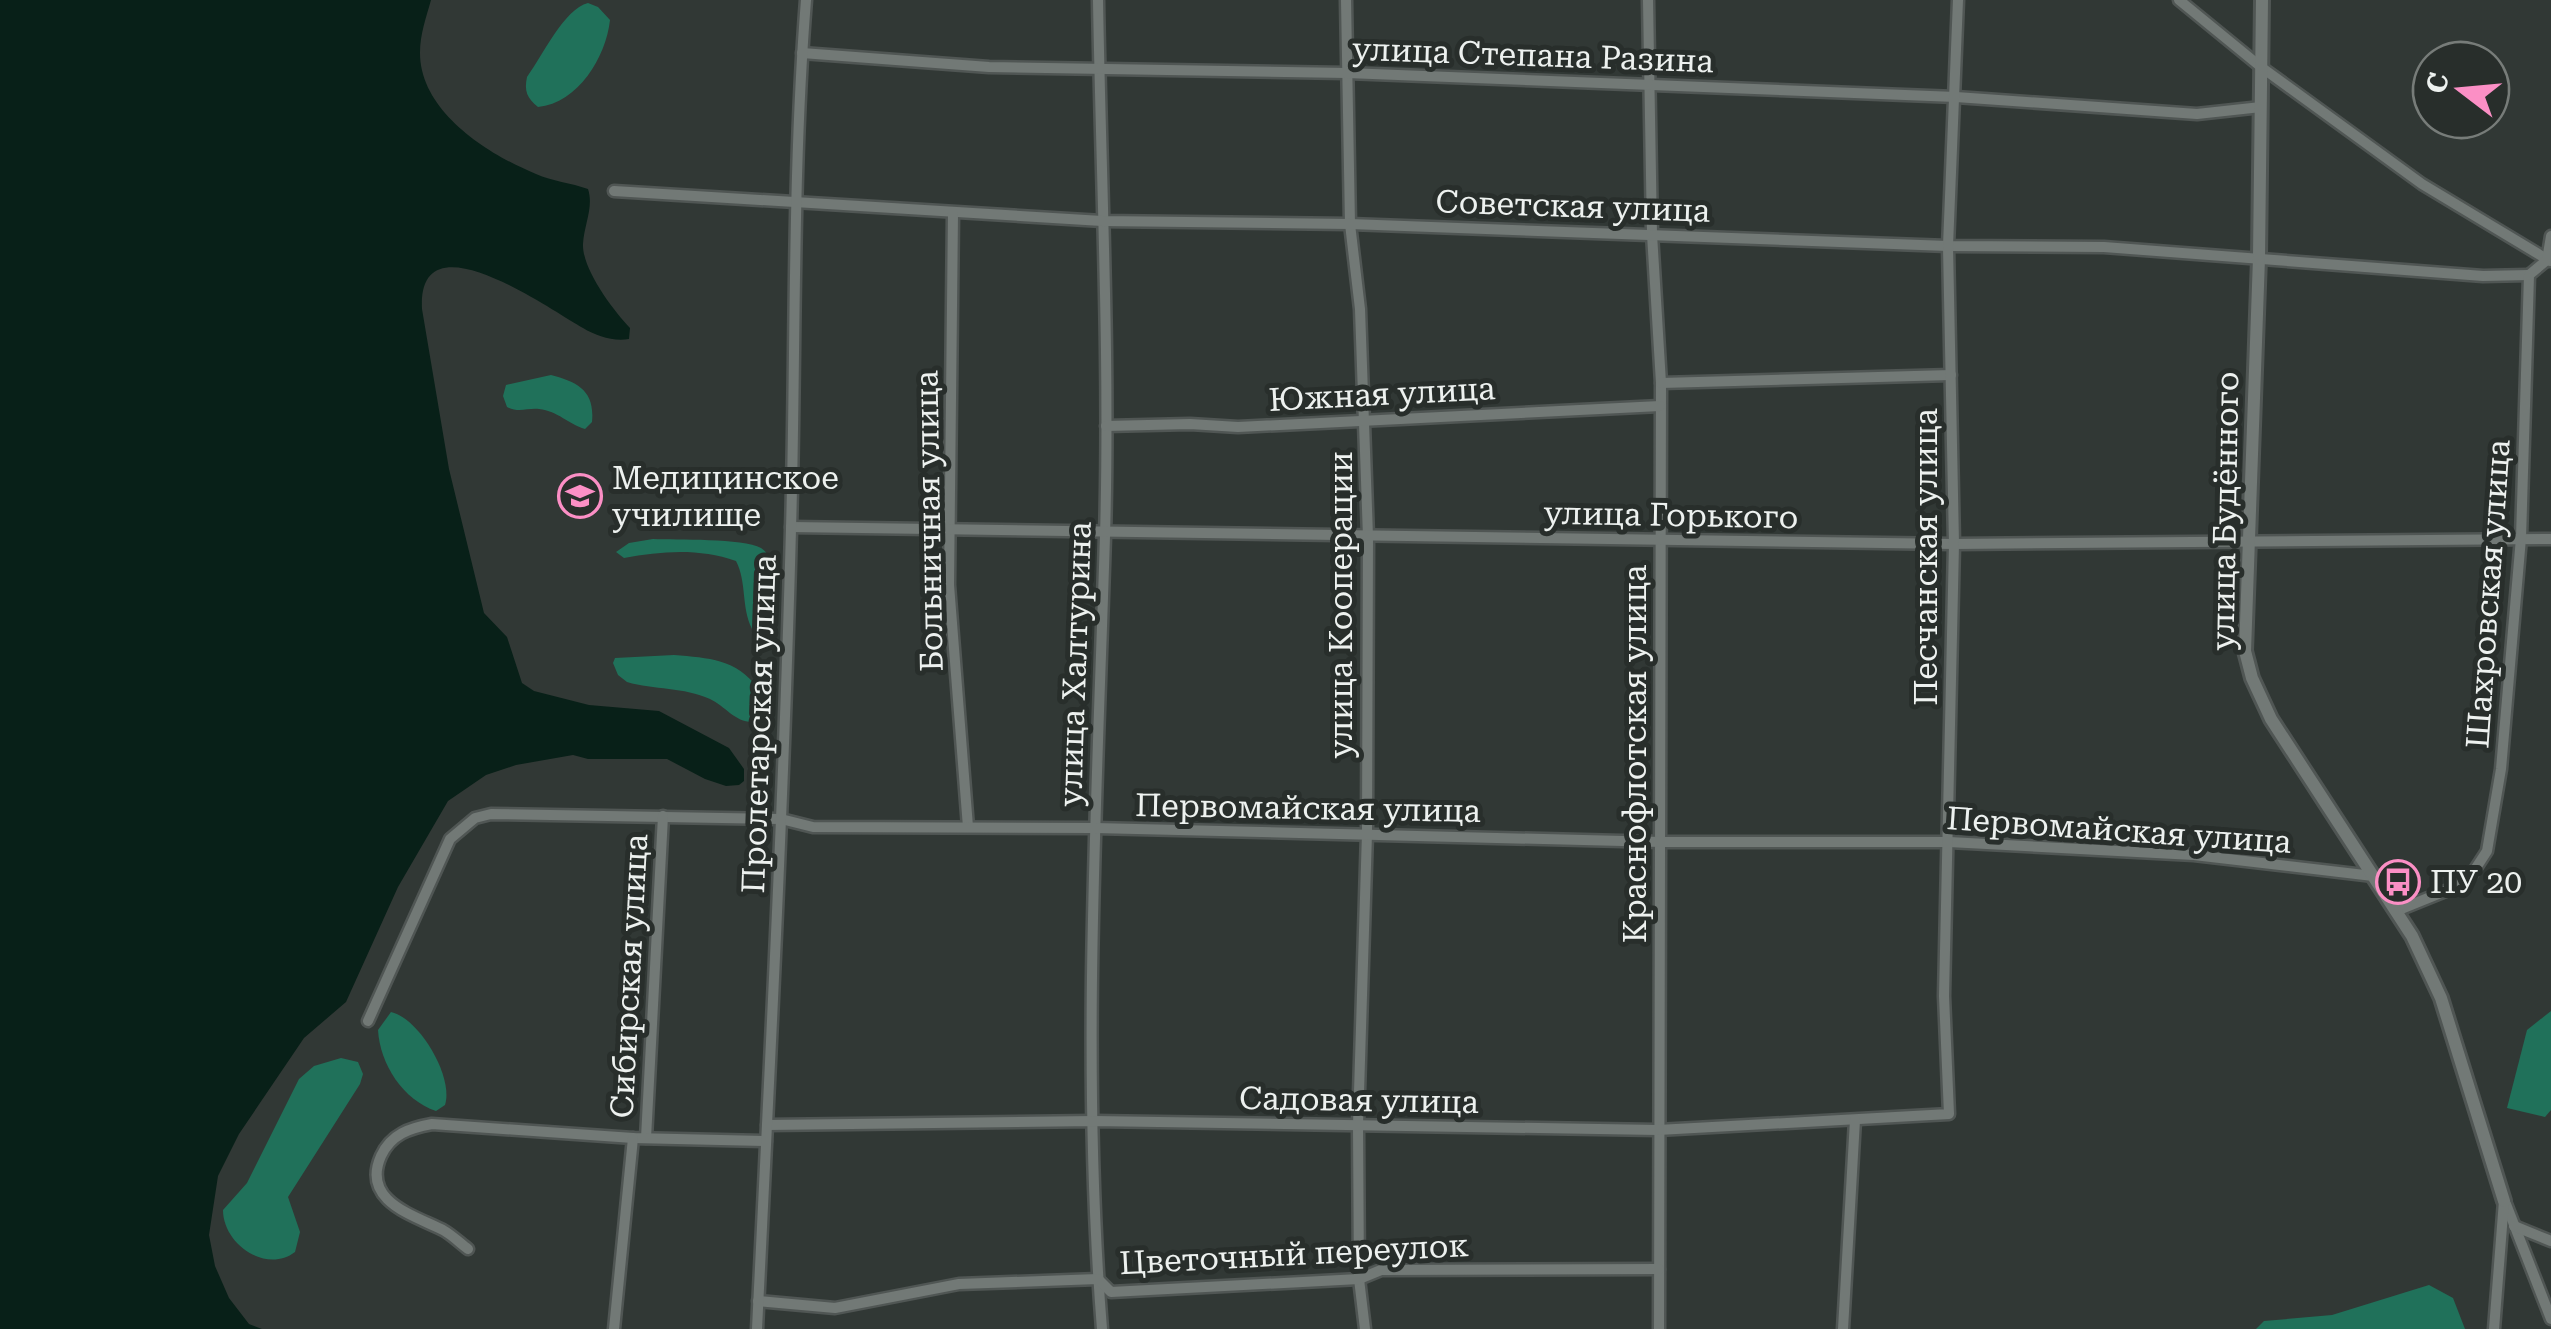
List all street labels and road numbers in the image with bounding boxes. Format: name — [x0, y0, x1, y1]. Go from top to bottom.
street label: улица Степана Разина — [1352, 30, 1714, 80]
street label: Советская улица — [1435, 182, 1711, 230]
street label: Южная улица — [1268, 369, 1496, 419]
street label: Больничная улица — [907, 370, 951, 672]
street label: улица Будённого — [2204, 371, 2246, 651]
street label: Песчанская улица — [1907, 408, 1945, 706]
street label: Шахровская улица — [2458, 438, 2518, 750]
street label: улица Кооперации — [1322, 451, 1360, 759]
street label: улица Горького — [1543, 494, 1799, 536]
street label: улица Халтурина — [1051, 521, 1099, 807]
street label: Пролетарская улица — [734, 554, 784, 894]
street label: Краснофлотская улица — [1616, 565, 1654, 943]
street label: Первомайская улица — [1135, 786, 1481, 830]
street label: Первомайская улица — [1945, 799, 2293, 861]
street label: Сибирская улица — [603, 833, 655, 1119]
street label: Садовая улица — [1239, 1079, 1479, 1121]
street label: Цветочный переулок — [1118, 1226, 1470, 1282]

